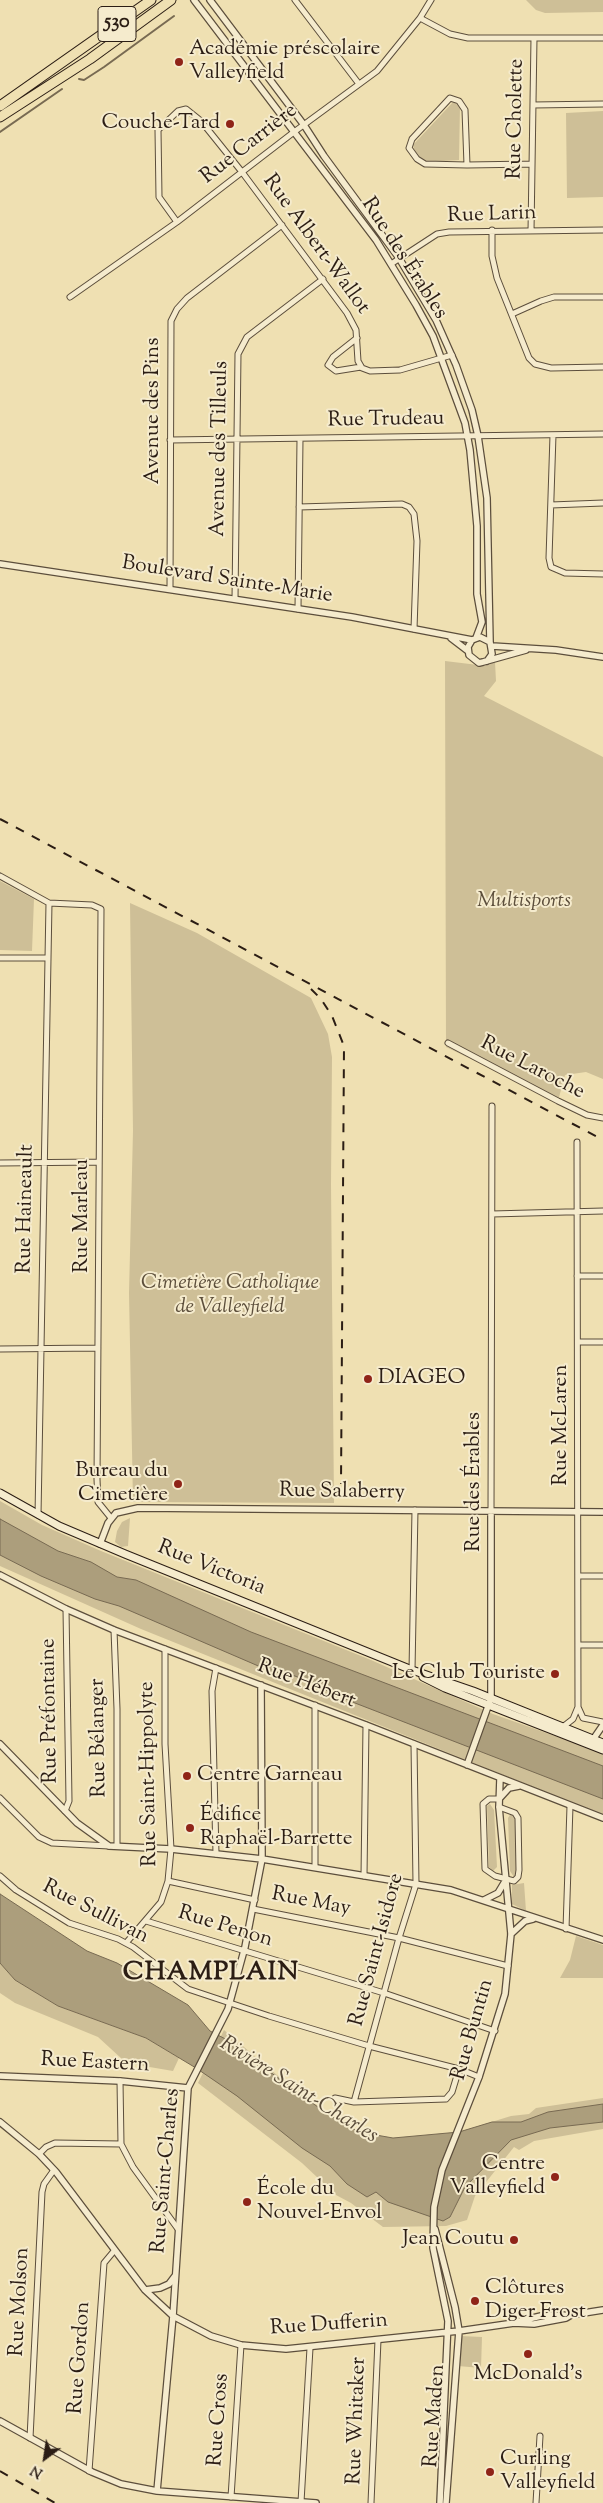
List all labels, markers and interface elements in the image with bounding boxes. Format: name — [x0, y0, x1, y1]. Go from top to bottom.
road number: 530 — [98, 6, 136, 42]
place label: Académie préscolaire Valleyfield — [189, 37, 380, 87]
marker: Académie préscolaire Valleyfield — [173, 56, 185, 68]
street label: Rue Cholette — [503, 58, 531, 180]
street label: Rue Carrière — [197, 99, 303, 191]
place label: Couche-Tard — [101, 111, 220, 137]
marker: Couche-Tard — [224, 118, 236, 130]
street label: Rue Albert-Wallot — [256, 170, 374, 320]
street label: Rue des Érables — [354, 193, 452, 325]
street label: Rue Larin — [447, 202, 537, 230]
street label: Avenue des Pins — [141, 338, 167, 484]
street label: Avenue des Tilleuls — [207, 361, 235, 537]
street label: Rue Trudeau — [327, 407, 445, 435]
street label: Boulevard Sainte-Marie — [120, 552, 334, 610]
park label: Multisports — [477, 889, 571, 915]
street label: Rue Laroche — [476, 1032, 588, 1106]
street label: Rue Haineault — [13, 1144, 41, 1274]
street label: Rue Marleau — [70, 1159, 96, 1273]
park label: Cimetière Catholique de Valleyfield — [141, 1271, 319, 1321]
street label: Rue McLaren — [549, 1364, 575, 1486]
place label: DIAGEO — [378, 1366, 465, 1392]
marker: DIAGEO — [362, 1373, 374, 1385]
street label: Rue des Érables — [462, 1412, 488, 1552]
place label: Bureau du Cimetière — [75, 1459, 168, 1509]
marker: Bureau du Cimetière — [172, 1478, 184, 1490]
street label: Rue Salaberry — [279, 1479, 405, 1507]
street label: Rue Victoria — [153, 1536, 269, 1602]
street label: Rue Préfontaine — [37, 1638, 65, 1784]
street label: Rue Hébert — [253, 1655, 359, 1715]
place label: Le Club Touriste — [392, 1661, 545, 1687]
marker: Le Club Touriste — [549, 1668, 561, 1680]
street label: Rue Bélanger — [86, 1678, 114, 1798]
street label: Rue Saint-Hippolyte — [136, 1681, 164, 1867]
place label: Centre Garneau — [197, 1763, 343, 1789]
marker: Centre Garneau — [181, 1770, 193, 1782]
place label: Édifice Raphaël-Barrette — [200, 1803, 352, 1853]
marker: Édifice Raphaël-Barrette — [184, 1822, 196, 1834]
street label: Rue Saint-Isidore — [345, 1871, 411, 2029]
street label: Rue Sullivan — [38, 1875, 152, 1951]
street label: Rue May — [269, 1883, 353, 1923]
street label: Rue Penon — [175, 1902, 275, 1954]
district label: CHAMPLAIN — [122, 1959, 300, 1991]
street label: Rue Buntin — [448, 1977, 500, 2083]
water label: Rivière Saint-Charles — [214, 2032, 382, 2150]
street label: Rue Eastern — [40, 2049, 150, 2079]
street label: Rue Saint-Charles — [147, 2087, 187, 2255]
place label: Centre Valleyfield — [450, 2152, 545, 2202]
marker: Centre Valleyfield — [549, 2171, 561, 2183]
place label: École du Nouvel-Envol — [257, 2177, 382, 2227]
marker: École du Nouvel-Envol — [241, 2196, 253, 2208]
place label: Jean Coutu — [402, 2227, 504, 2253]
marker: Jean Coutu — [508, 2234, 520, 2246]
street label: Rue Molson — [6, 2247, 36, 2357]
place label: Clôtures Diger Frost — [485, 2276, 586, 2326]
marker: Clôtures Diger Frost — [469, 2295, 481, 2307]
street label: Rue Gordon — [64, 2301, 98, 2415]
street label: Rue Dufferin — [269, 2309, 389, 2343]
marker: McDonald's — [522, 2348, 534, 2360]
street label: Rue Whitaker — [343, 2357, 373, 2485]
place label: McDonald's — [473, 2362, 583, 2388]
street label: Rue Maden — [420, 2364, 452, 2468]
street label: Rue Cross — [204, 2373, 236, 2467]
north arrow — [20, 2433, 70, 2483]
place label: Curling Valleyfield — [500, 2447, 595, 2497]
text: N — [27, 2459, 47, 2482]
marker: Curling Valleyfield — [484, 2466, 496, 2478]

